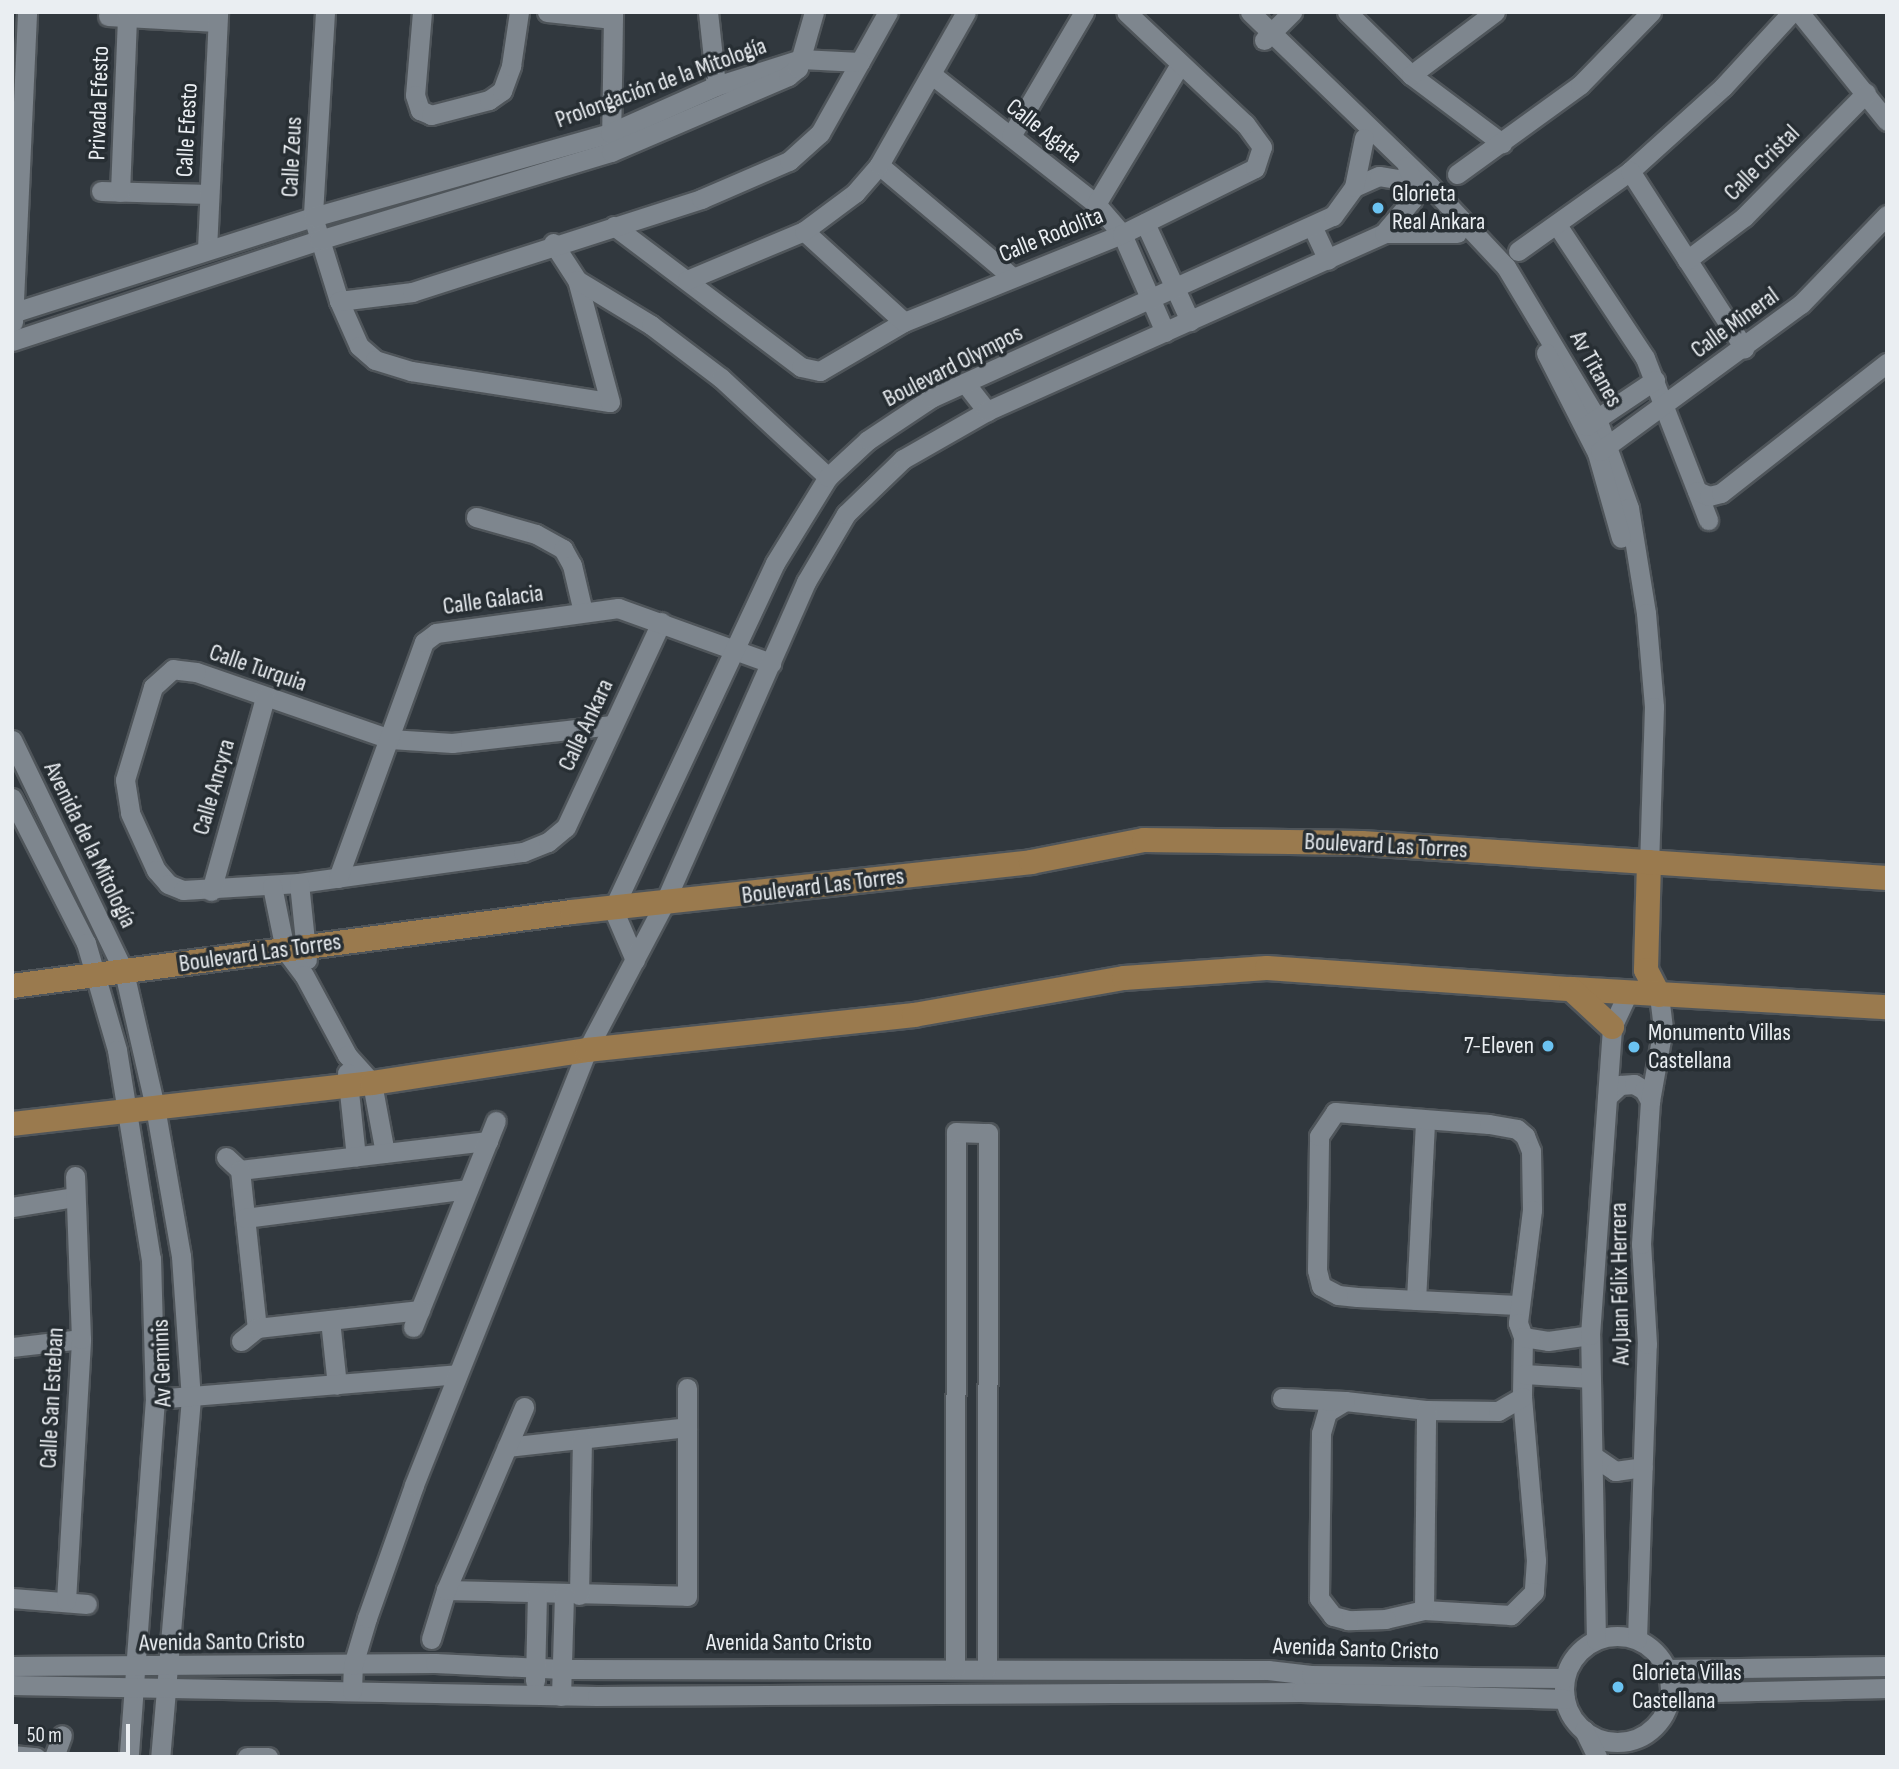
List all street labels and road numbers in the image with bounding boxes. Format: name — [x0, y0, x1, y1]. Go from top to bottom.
street label: Prolongación de la Mitología — [552, 31, 770, 135]
street label: Privada Efesto — [83, 45, 115, 161]
street label: Calle Efesto — [170, 82, 204, 178]
street label: Calle Agata — [1000, 92, 1088, 170]
street label: Calle Zeus — [276, 116, 308, 198]
street label: Calle Cristal — [1718, 119, 1806, 207]
street label: Calle Rodolita — [995, 201, 1107, 269]
street label: Calle Mineral — [1685, 281, 1785, 365]
street label: Boulevard Olympos — [878, 319, 1028, 413]
street label: Av Titanes — [1563, 326, 1629, 412]
street label: Calle Galacia — [441, 579, 545, 621]
street label: Calle Turquia — [205, 638, 311, 698]
street label: Calle Ankara — [552, 674, 620, 776]
street label: Calle Ancyra — [187, 736, 241, 838]
street label: Avenida de la Mitología — [37, 757, 143, 933]
street label: Boulevard Las Torres — [1304, 827, 1468, 865]
street label: Boulevard Las Torres — [740, 862, 906, 910]
street label: Boulevard Las Torres — [177, 927, 343, 979]
street label: Av.Juan Félix Herrera — [1604, 1202, 1636, 1366]
street label: Av Geminis — [146, 1319, 178, 1407]
street label: Calle San Esteban — [34, 1327, 70, 1469]
street label: Avenida Santo Cristo — [139, 1626, 305, 1658]
street label: Avenida Santo Cristo — [706, 1629, 872, 1657]
street label: Avenida Santo Cristo — [1273, 1632, 1439, 1666]

